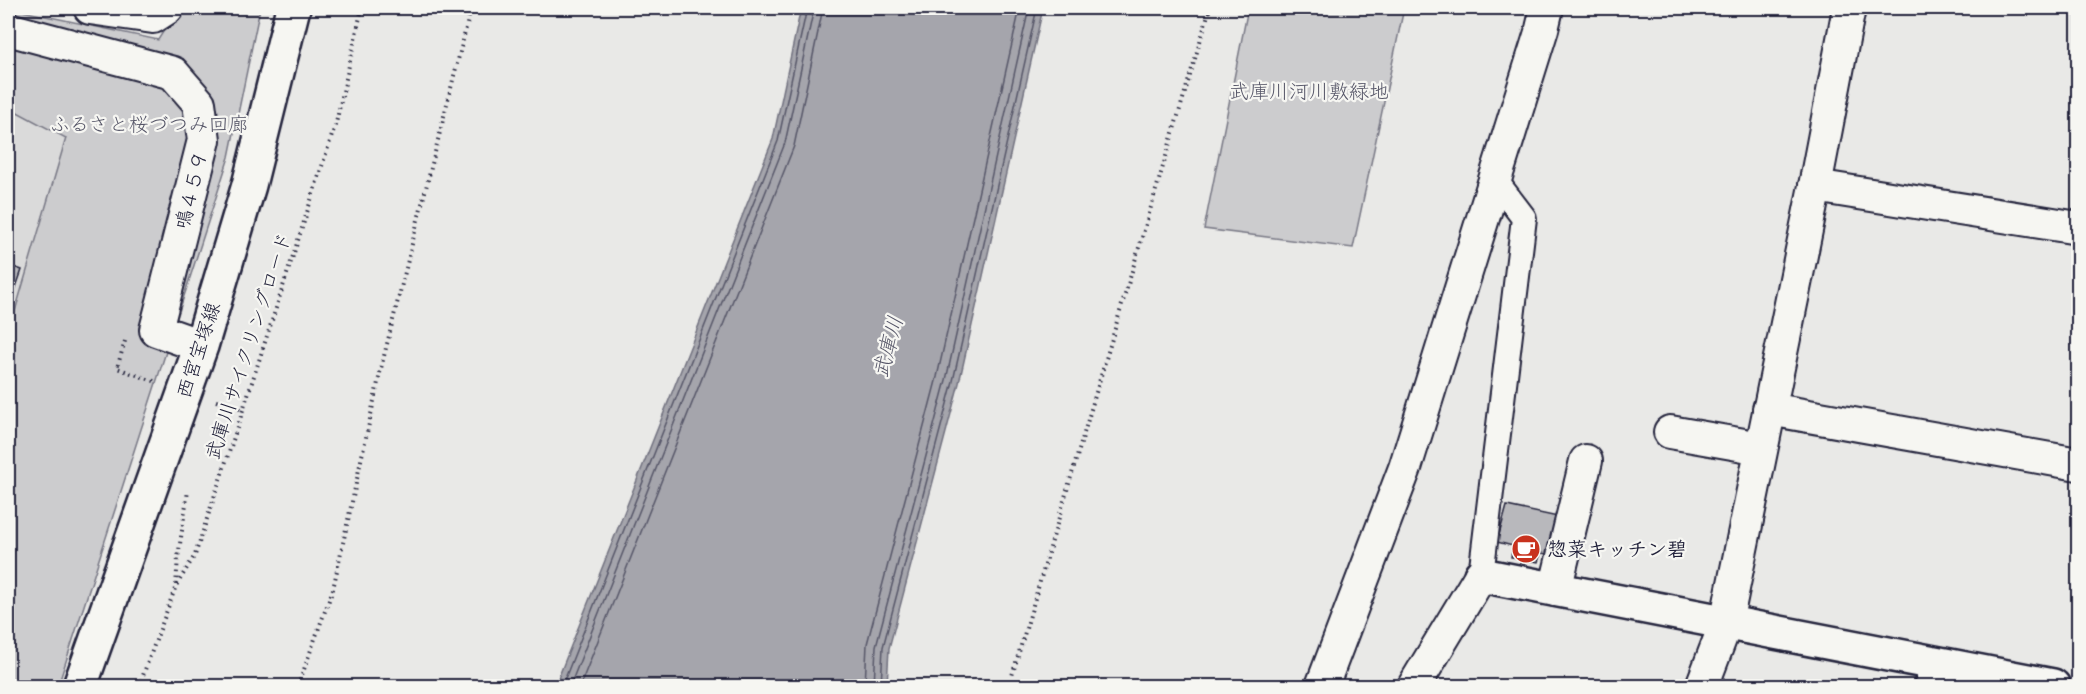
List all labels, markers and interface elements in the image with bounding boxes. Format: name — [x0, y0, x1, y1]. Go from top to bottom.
park label: 武庫川河川敷緑地 — [1229, 78, 1389, 103]
park label: ふるさと桜づつみ回廊 — [49, 111, 249, 136]
street label: 鳴４５９ — [169, 148, 212, 232]
street label: 武庫川サイクリングロード — [199, 229, 296, 463]
street label: 西宮宝塚線 — [170, 298, 225, 401]
water label: 武庫川 — [866, 313, 909, 381]
cafe icon: 惣菜キッチン碧 — [1510, 533, 1542, 565]
place label: 惣菜キッチン碧 — [1547, 536, 1687, 561]

